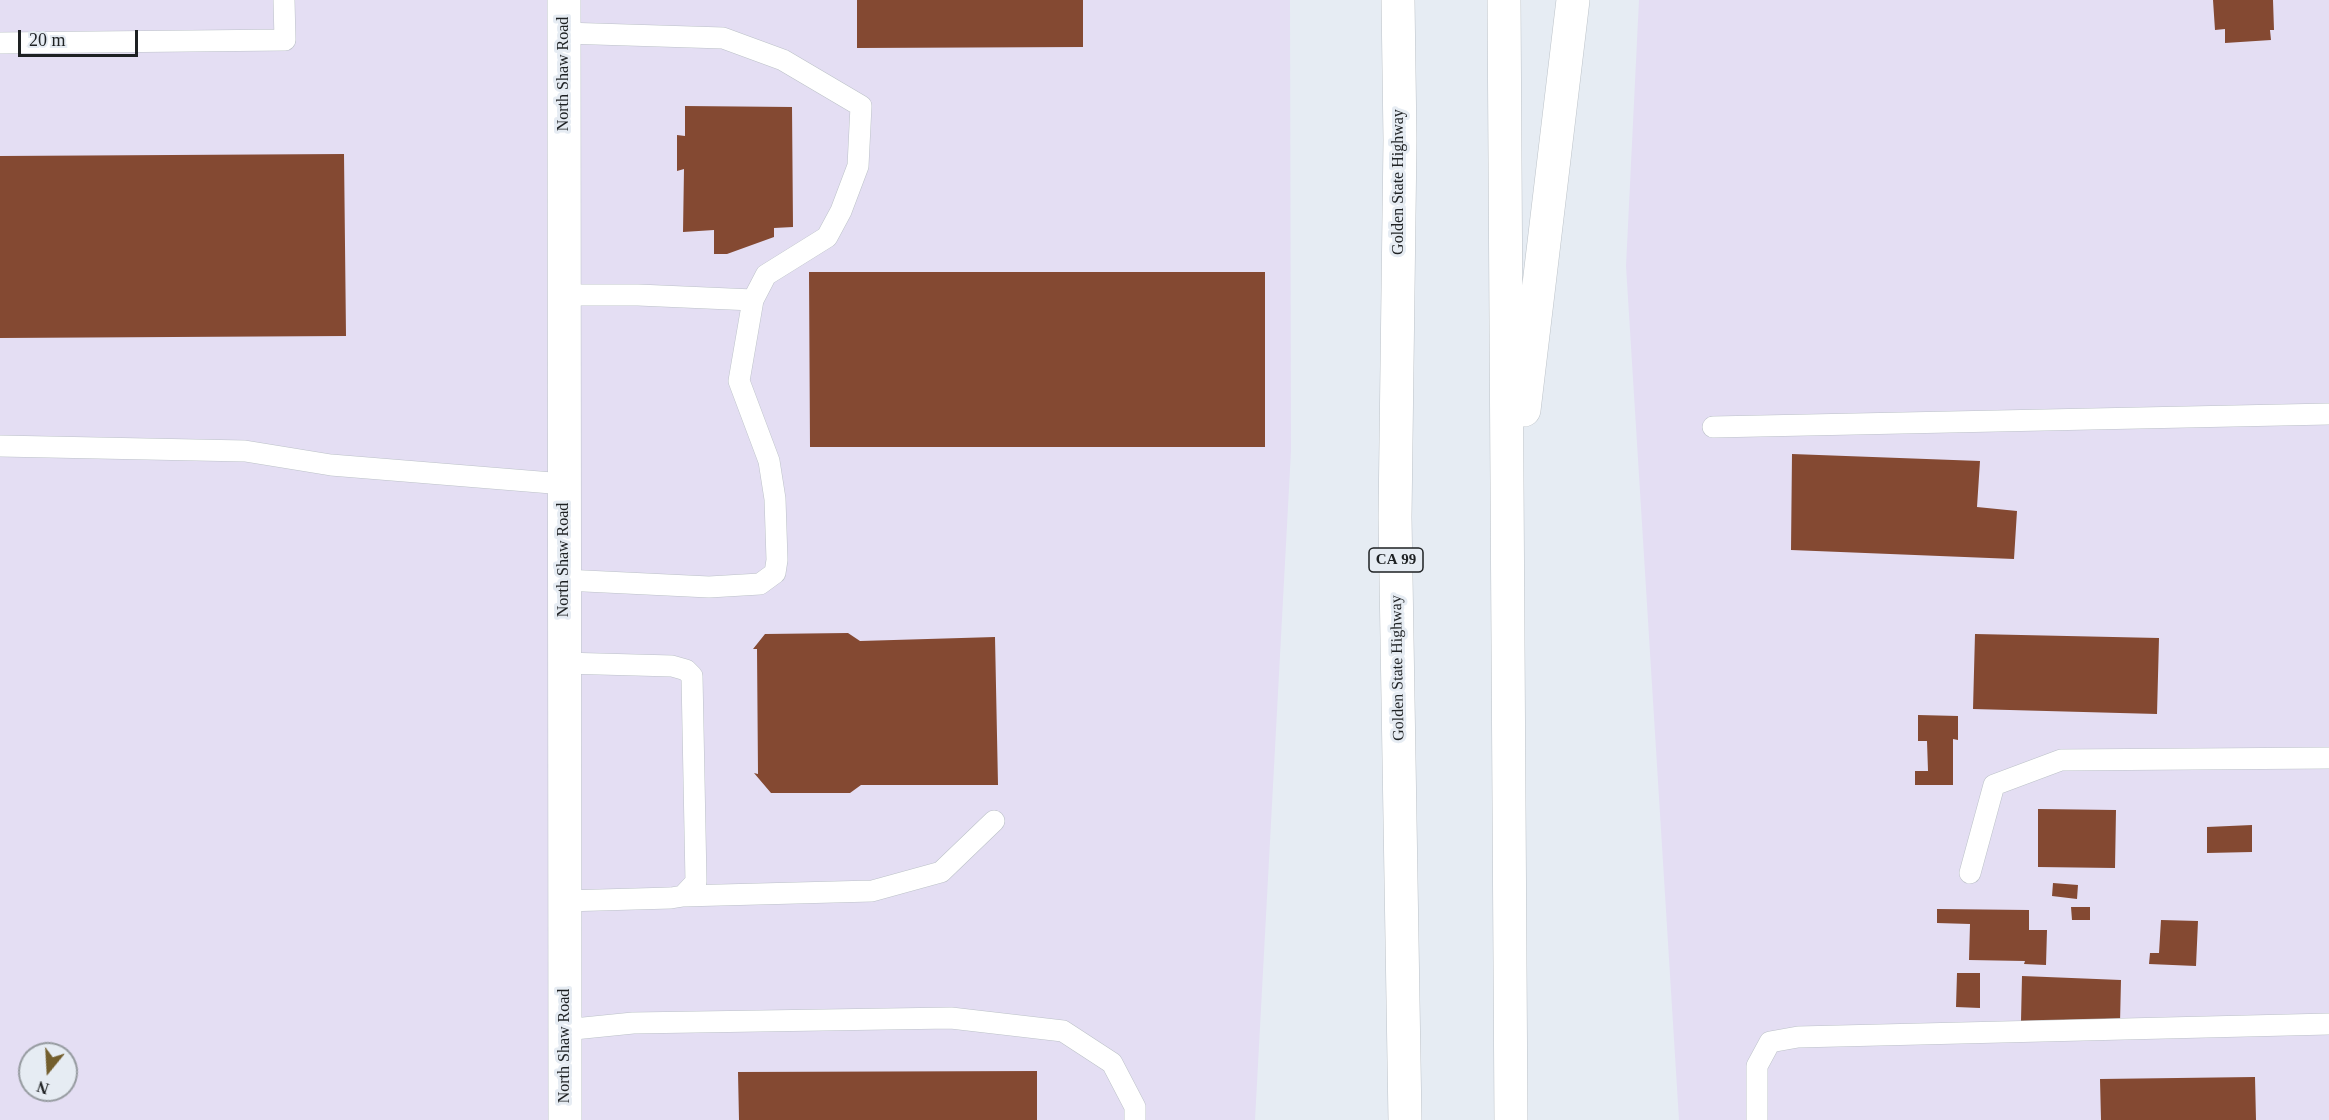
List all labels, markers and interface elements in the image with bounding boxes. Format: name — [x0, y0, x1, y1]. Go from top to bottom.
street label: North Shaw Road — [554, 17, 574, 131]
scale bar — [21, 18, 141, 56]
text: 20 m — [29, 30, 66, 50]
street label: Golden State Highway — [1389, 109, 1409, 255]
street label: North Shaw Road — [554, 503, 574, 617]
road number: CA 99 — [1369, 548, 1423, 572]
street label: Golden State Highway — [1387, 595, 1409, 741]
street label: North Shaw Road — [555, 989, 575, 1103]
north arrow — [18, 1042, 78, 1102]
text: N — [35, 1078, 51, 1098]

